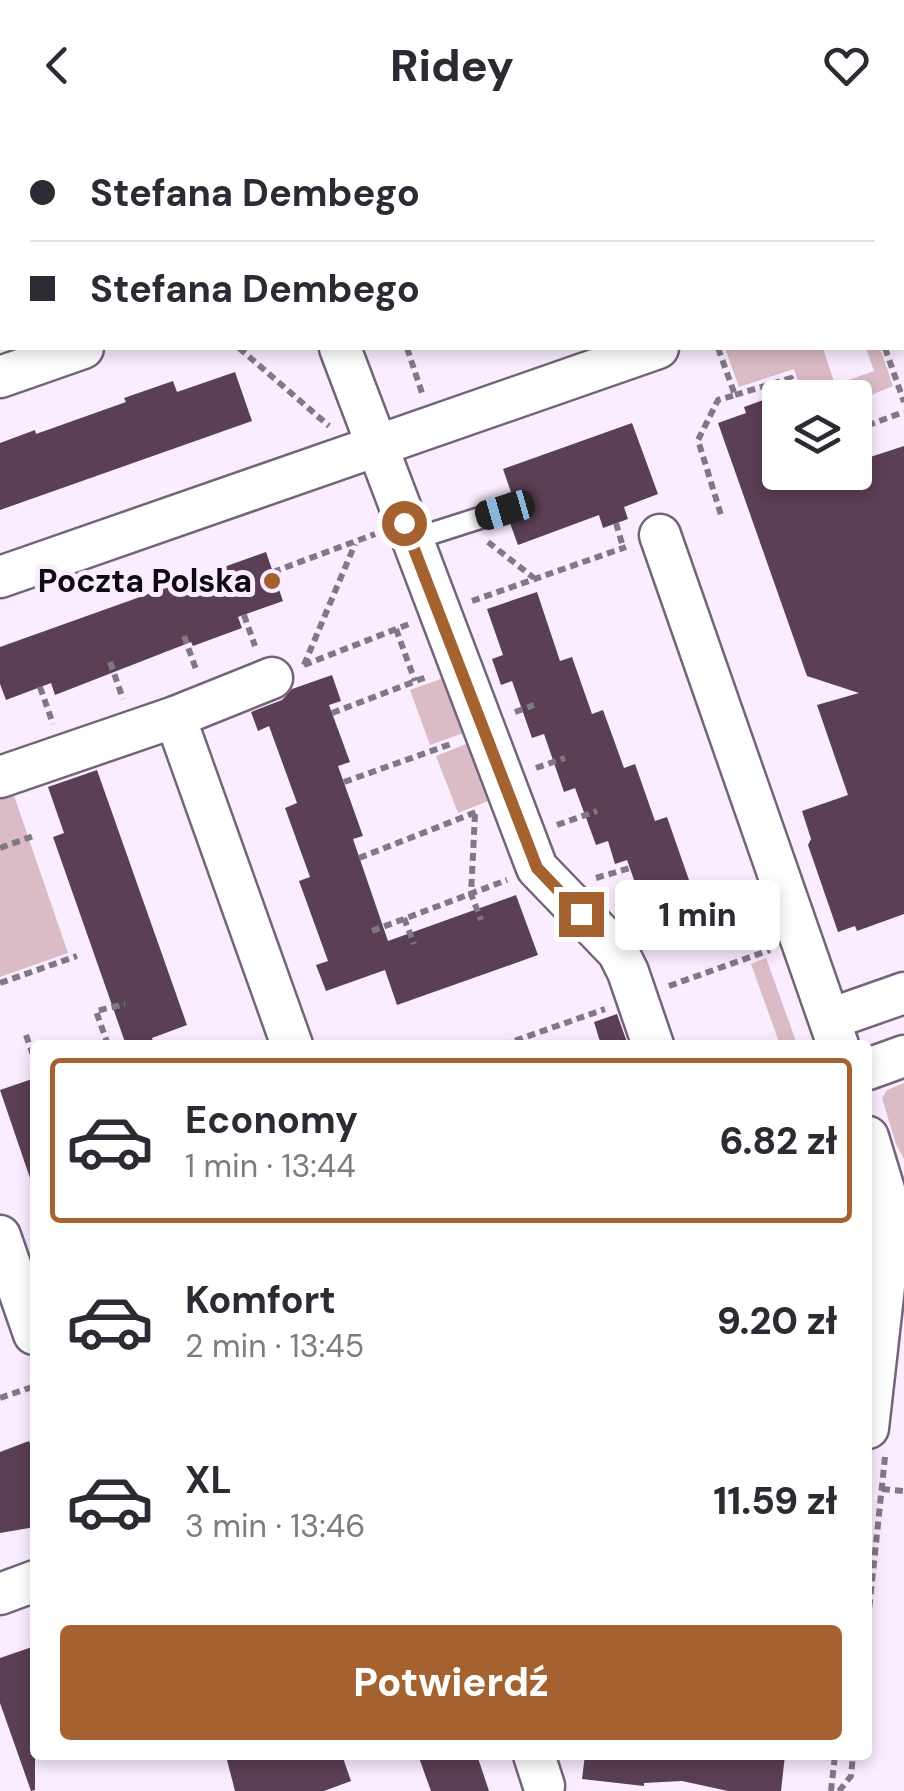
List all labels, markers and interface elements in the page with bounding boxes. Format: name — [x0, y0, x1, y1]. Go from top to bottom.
text: Ridey — [390, 36, 514, 95]
icon: back — [30, 38, 85, 93]
icon: heart — [819, 38, 874, 93]
text: Stefana Dembego — [90, 168, 420, 218]
text: Stefana Dembego — [90, 264, 420, 314]
map controls — [762, 380, 872, 490]
button: layers — [762, 380, 872, 490]
car — [472, 487, 538, 533]
route start — [382, 501, 427, 546]
place label: Poczta Polska — [38, 560, 252, 602]
marker: Poczta Polska — [261, 570, 283, 592]
callout: 1 min — [616, 879, 781, 949]
route end — [559, 892, 604, 937]
text: 1 min — [658, 894, 737, 936]
text: Economy — [185, 1095, 358, 1145]
icon: car — [65, 1096, 155, 1186]
text: 6.82 zł — [720, 1116, 837, 1166]
text: 1 min · 13:44 — [185, 1145, 356, 1187]
text: Komfort — [185, 1275, 336, 1325]
icon: car — [65, 1276, 155, 1366]
text: 9.20 zł — [717, 1296, 837, 1346]
text: 2 min · 13:45 — [185, 1325, 364, 1367]
text: XL — [185, 1455, 232, 1505]
icon: car — [65, 1456, 155, 1546]
text: 11.59 zł — [713, 1476, 837, 1526]
text: 3 min · 13:46 — [185, 1505, 365, 1547]
button: Potwierdź — [60, 1625, 842, 1740]

